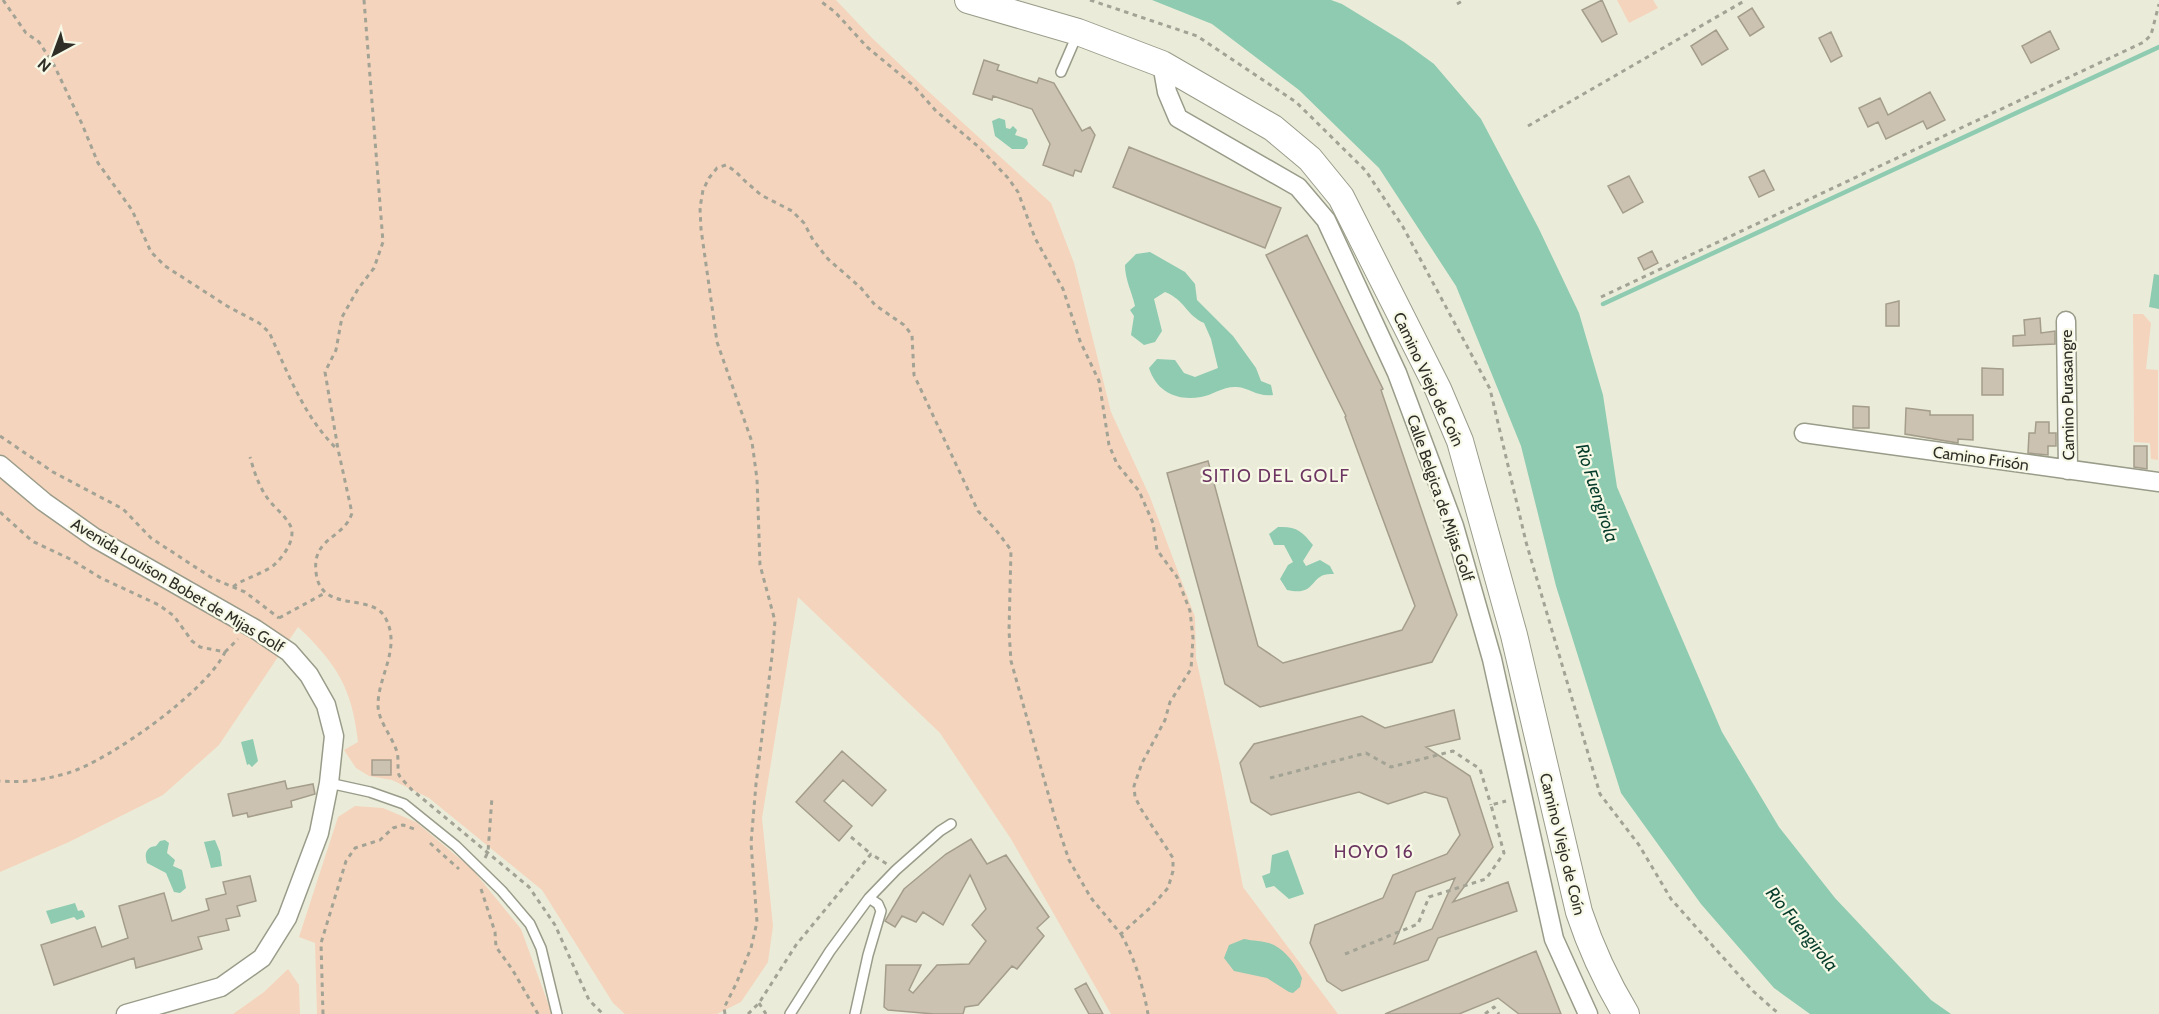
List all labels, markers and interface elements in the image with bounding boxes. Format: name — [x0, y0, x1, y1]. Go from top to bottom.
north arrow — [24, 24, 84, 84]
text: N — [34, 54, 55, 76]
street label: Camino Viejo de Coín — [1389, 309, 1468, 449]
street label: Camino Purasangre — [2057, 330, 2078, 460]
street label: Calle Belgica de Mijas Golf — [1403, 412, 1478, 585]
water label: Rio Fuengirola — [1571, 441, 1623, 545]
street label: Camino Frisón — [1932, 442, 2030, 475]
district label: SITIO DEL GOLF — [1202, 465, 1350, 487]
street label: Avenida Louison Bobet de Mijas Golf — [68, 514, 288, 657]
street label: Camino Viejo de Coín — [1536, 771, 1589, 917]
district label: HOYO 16 — [1334, 841, 1414, 863]
water label: Rio Fuengirola — [1761, 882, 1843, 976]

